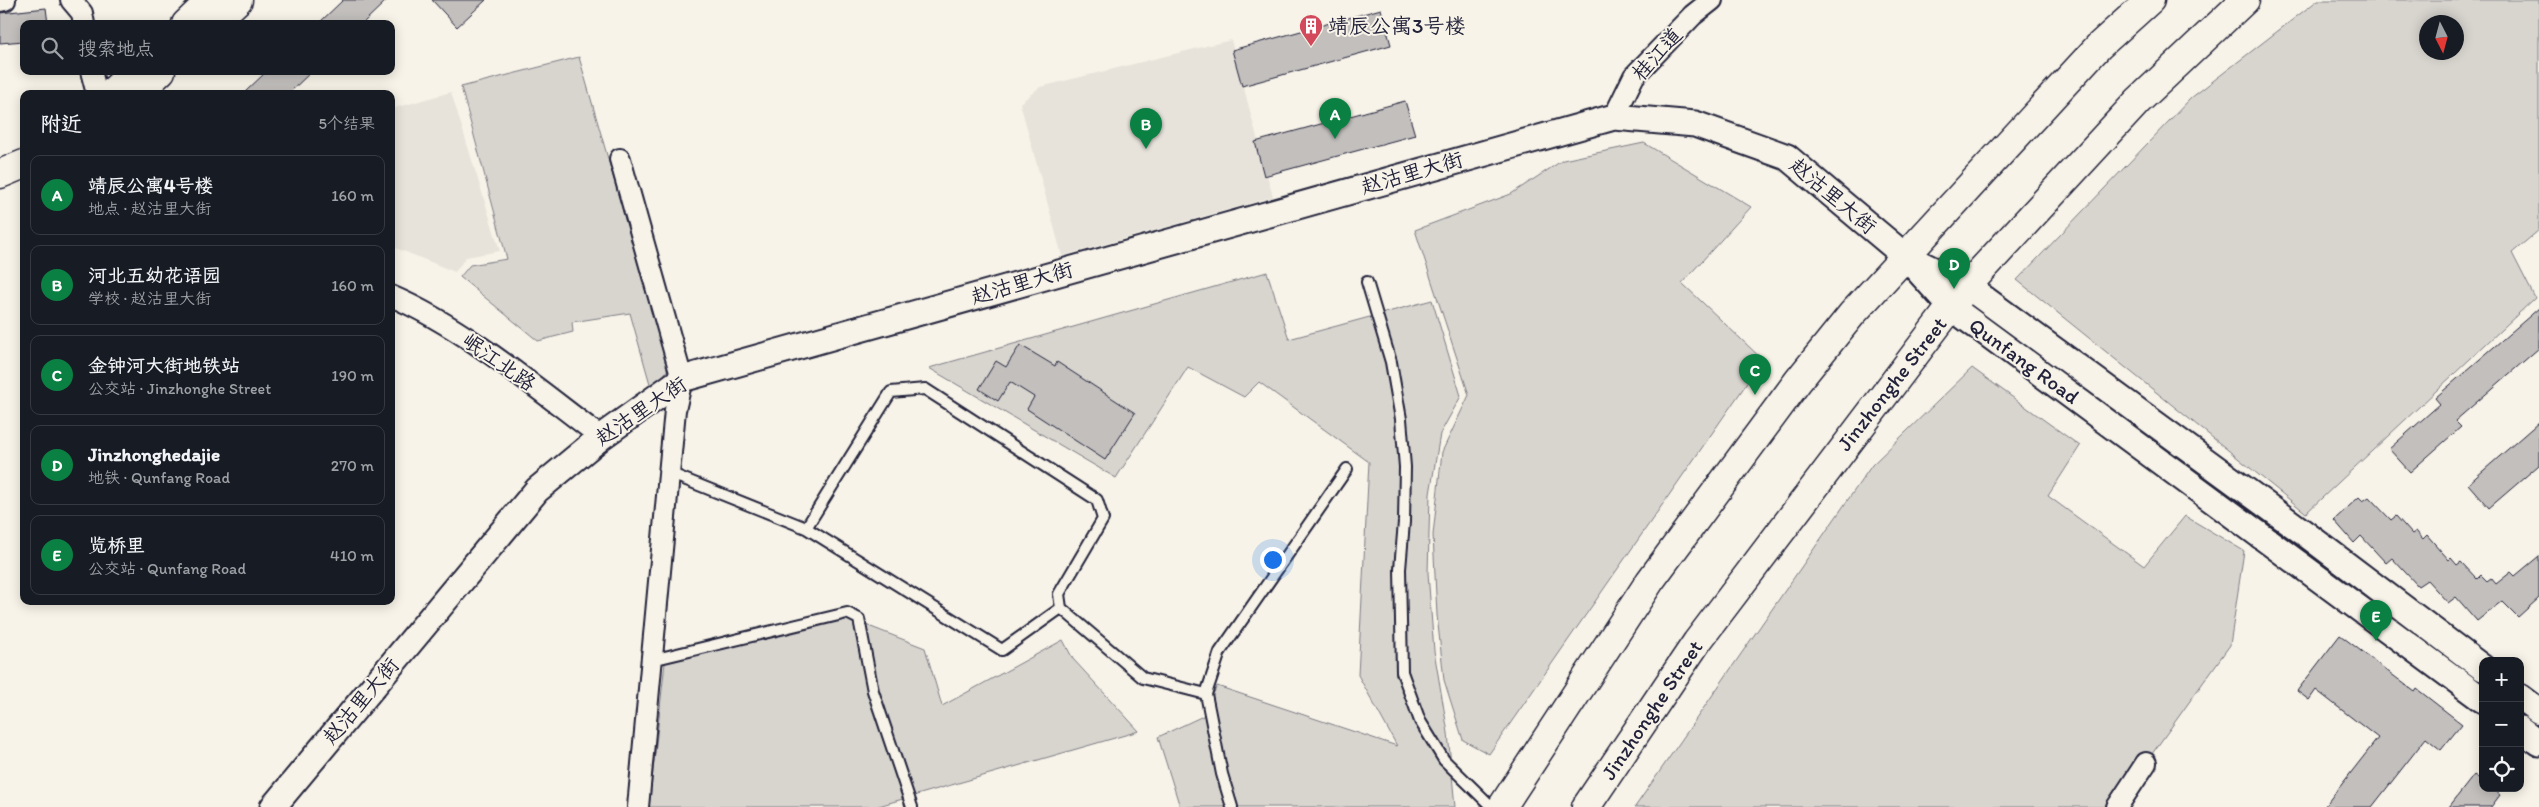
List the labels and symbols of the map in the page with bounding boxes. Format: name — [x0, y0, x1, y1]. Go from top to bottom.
building icon: 靖辰公寓3号楼 — [1298, 13, 1324, 47]
place label: 靖辰公寓3号楼 — [1328, 13, 1465, 38]
north arrow — [2419, 15, 2464, 60]
street label: 桂江道 — [1626, 22, 1687, 85]
pin: A — [1319, 98, 1351, 139]
pin: B — [1130, 108, 1162, 149]
street label: 赵沽里大街 — [1358, 146, 1466, 199]
street label: 赵沽里大街 — [1785, 152, 1882, 239]
pin: D — [1938, 248, 1970, 289]
street label: 赵沽里大街 — [968, 256, 1076, 309]
street label: Jinzhonghe Street — [1832, 312, 1952, 456]
street label: Qunfang Road — [1964, 312, 2084, 409]
street label: 岷江北路 — [458, 327, 541, 396]
pin: C — [1739, 354, 1771, 395]
street label: 赵沽里大街 — [590, 371, 691, 450]
your location — [1260, 547, 1286, 573]
pin: E — [2360, 600, 2392, 641]
street label: Jinzhonghe Street — [1596, 635, 1708, 784]
street label: 赵沽里大街 — [317, 652, 404, 749]

